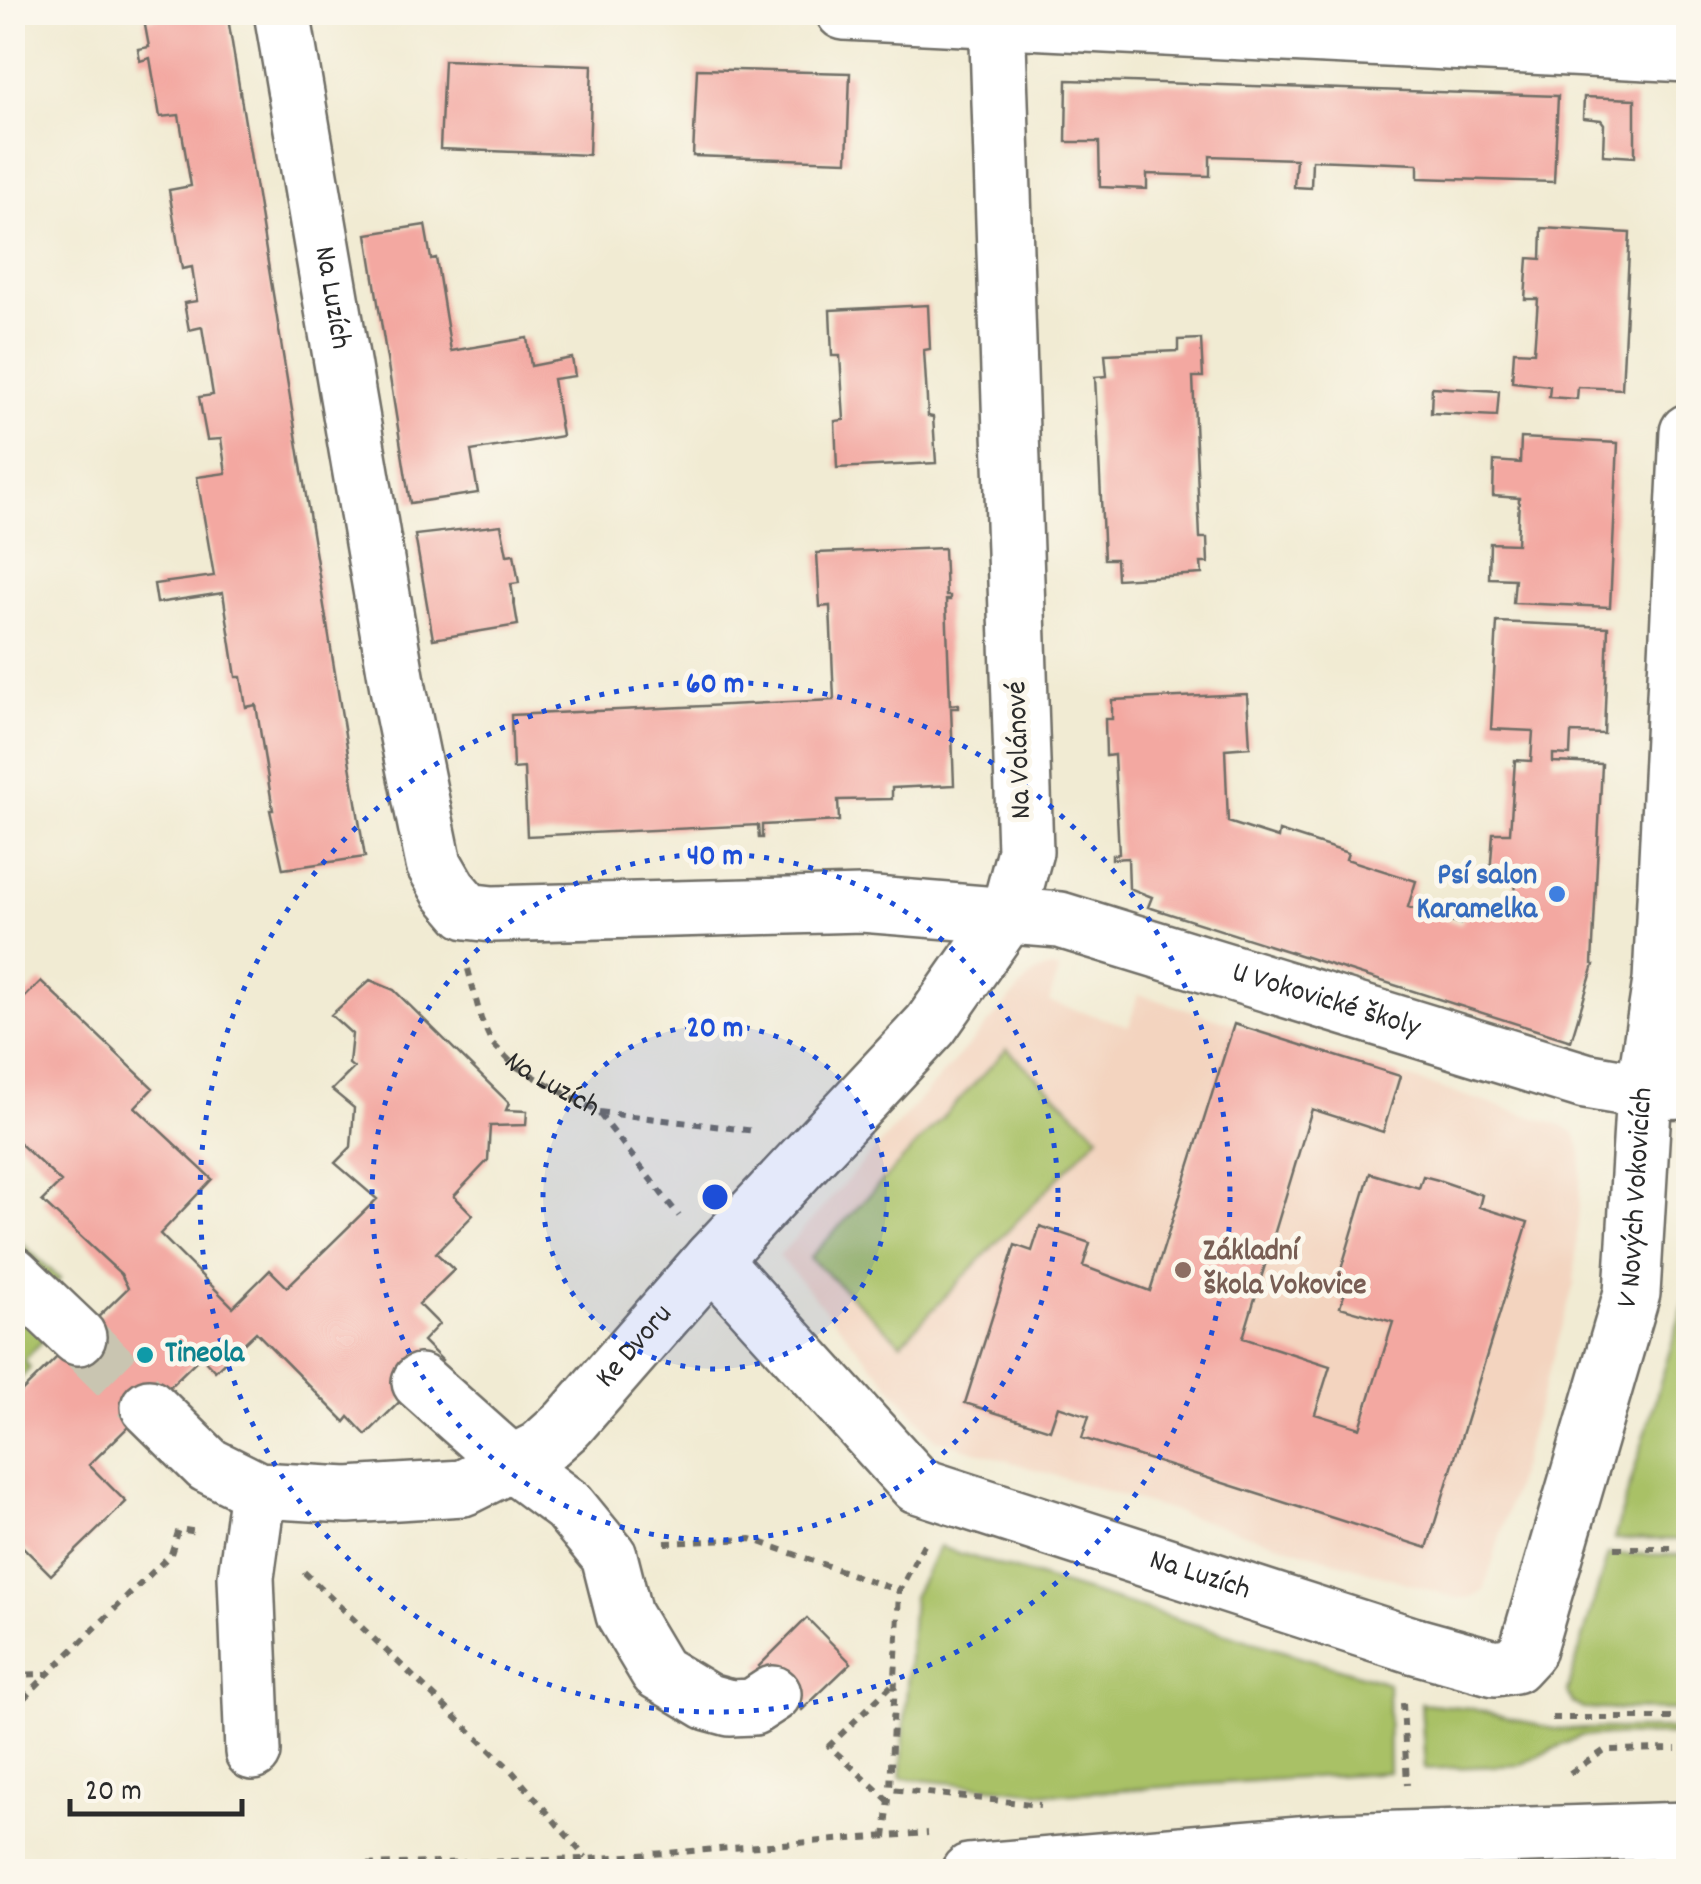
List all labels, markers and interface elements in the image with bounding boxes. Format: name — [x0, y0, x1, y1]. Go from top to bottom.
street label: Na Luzích — [301, 243, 361, 353]
text: 60 m — [686, 665, 744, 708]
street label: Na Volánové — [997, 680, 1045, 820]
text: 40 m — [687, 837, 743, 880]
place label: Psí salon Karamelka — [1417, 856, 1538, 933]
marker: Psí salon Karamelka — [1546, 883, 1568, 905]
street label: U Vokovické školy — [1226, 952, 1426, 1051]
text: 20 m — [687, 1009, 743, 1052]
street label: Na Luzích — [492, 1043, 607, 1130]
street label: V Nových Vokovicích — [1607, 1086, 1666, 1314]
centre of rings — [697, 1179, 733, 1215]
place label: Základní škola Vokovice — [1203, 1232, 1366, 1309]
marker: Základní škola Vokovice — [1172, 1259, 1194, 1281]
street label: Ke Dvoru — [586, 1295, 684, 1399]
place label: Tineola — [165, 1334, 245, 1377]
marker: Tineola — [134, 1344, 156, 1366]
street label: Na Luzích — [1144, 1540, 1255, 1613]
scale bar — [70, 1754, 242, 1816]
text: 20 m — [85, 1772, 142, 1815]

